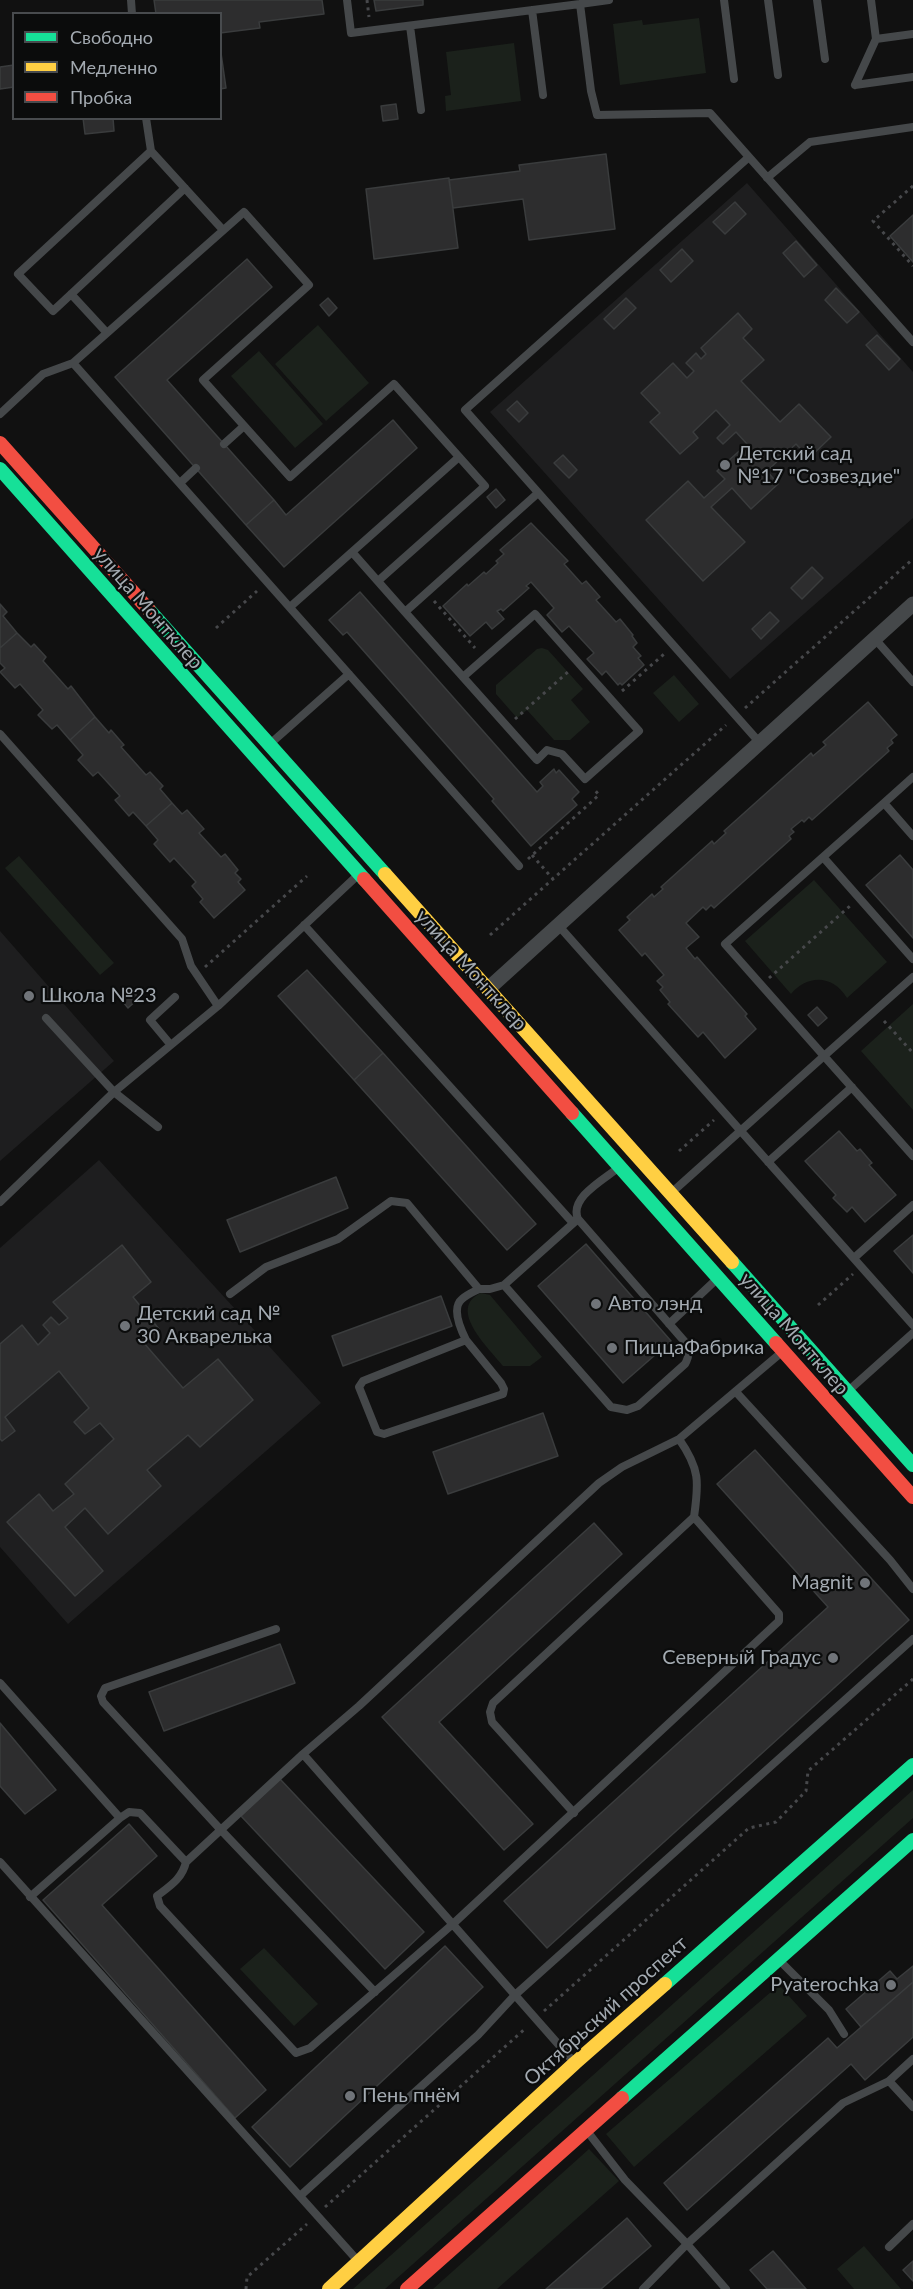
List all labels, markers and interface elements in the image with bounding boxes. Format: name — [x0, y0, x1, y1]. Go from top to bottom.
legend — [12, 12, 222, 120]
text: Свободно — [70, 26, 153, 48]
text: Медленно — [70, 56, 158, 78]
text: Пробка — [70, 86, 132, 108]
place label: Детский сад №17 "Созвездие" — [737, 442, 900, 489]
marker: Детский сад №17 "Созвездие" — [718, 458, 732, 472]
street label: улица Монтклер — [88, 542, 208, 674]
street label: улица Монтклер — [410, 905, 532, 1035]
place label: Школа №23 — [41, 984, 156, 1008]
marker: Школа №23 — [22, 989, 36, 1003]
street label: улица Монтклер — [734, 1268, 854, 1400]
place label: Авто лэнд — [608, 1292, 702, 1316]
marker: Авто лэнд — [589, 1297, 603, 1311]
place label: Детский сад № 30 Акварелька — [137, 1302, 280, 1349]
marker: Детский сад № 30 Акварелька — [118, 1319, 132, 1333]
place label: ПиццаФабрика — [624, 1336, 764, 1360]
marker: ПиццаФабрика — [605, 1341, 619, 1355]
place label: Magnit — [791, 1571, 853, 1595]
marker: Magnit — [858, 1576, 872, 1590]
place label: Северный Градус — [662, 1646, 821, 1670]
marker: Северный Градус — [826, 1651, 840, 1665]
street label: Октябрьский проспект — [519, 1931, 693, 2091]
place label: Pyaterochka — [770, 1973, 879, 1997]
marker: Pyaterochka — [884, 1978, 898, 1992]
place label: Пень пнём — [362, 2084, 460, 2108]
marker: Пень пнём — [343, 2089, 357, 2103]

